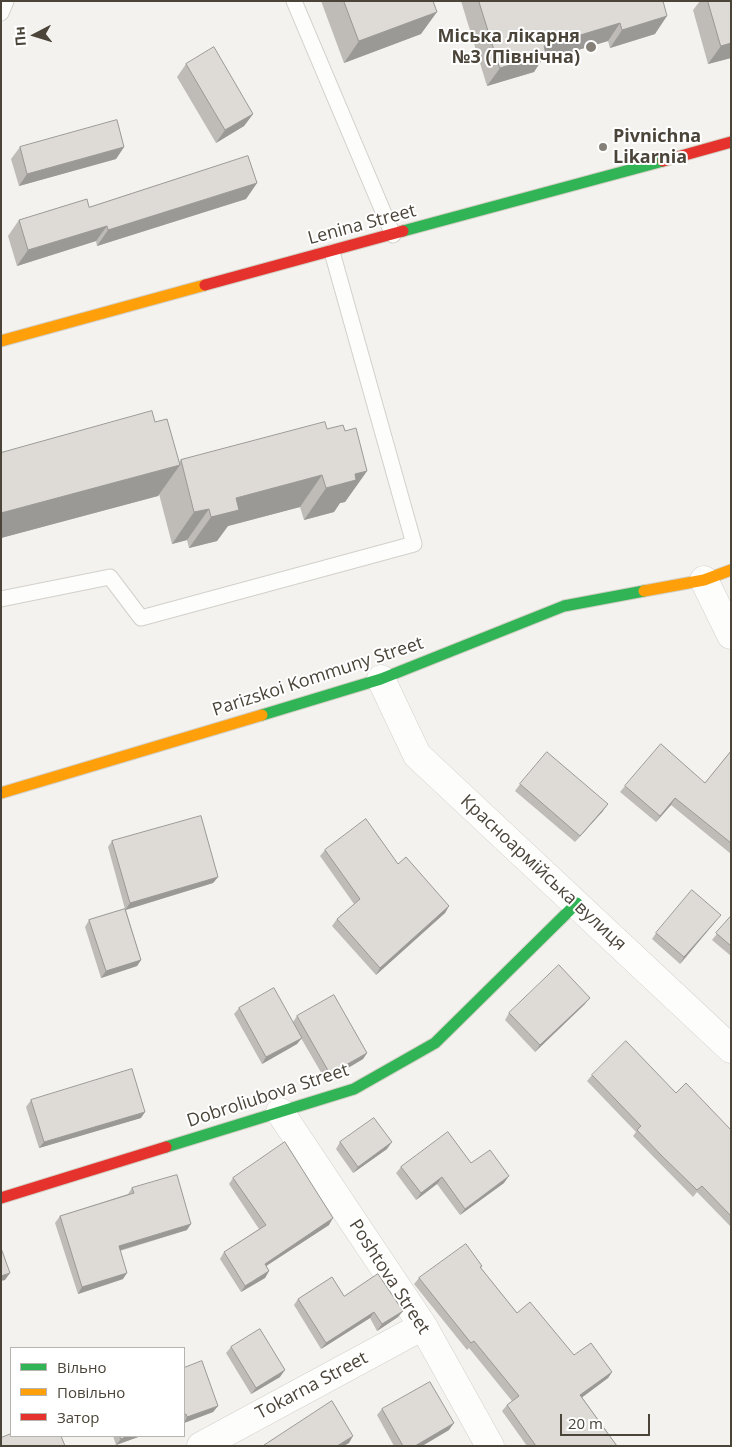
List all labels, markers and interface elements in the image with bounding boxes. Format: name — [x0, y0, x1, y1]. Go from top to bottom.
north arrow — [10, 10, 60, 60]
text: Пн — [9, 26, 30, 47]
place label: Міська лікарня №3 (Північна) — [437, 26, 580, 68]
marker: Міська лікарня №3 (Північна) — [584, 40, 598, 54]
place label: Pivnichna Likarnia — [613, 126, 701, 168]
marker: Pivnichna Likarnia — [597, 141, 609, 153]
street label: Lenina Street — [306, 200, 418, 250]
street label: Parizskoi Kommuny Street — [210, 633, 426, 721]
street label: Красноармійська вулиця — [456, 791, 630, 955]
street label: Dobroliubova Street — [184, 1060, 352, 1132]
street label: Poshtova Street — [344, 1216, 434, 1338]
legend — [10, 1347, 185, 1437]
street label: Tokarna Street — [252, 1347, 372, 1425]
text: Вільно — [57, 1357, 106, 1377]
text: Повільно — [57, 1382, 125, 1402]
scale bar — [562, 1404, 652, 1436]
text: Затор — [57, 1407, 99, 1427]
text: 20 m — [568, 1413, 603, 1433]

